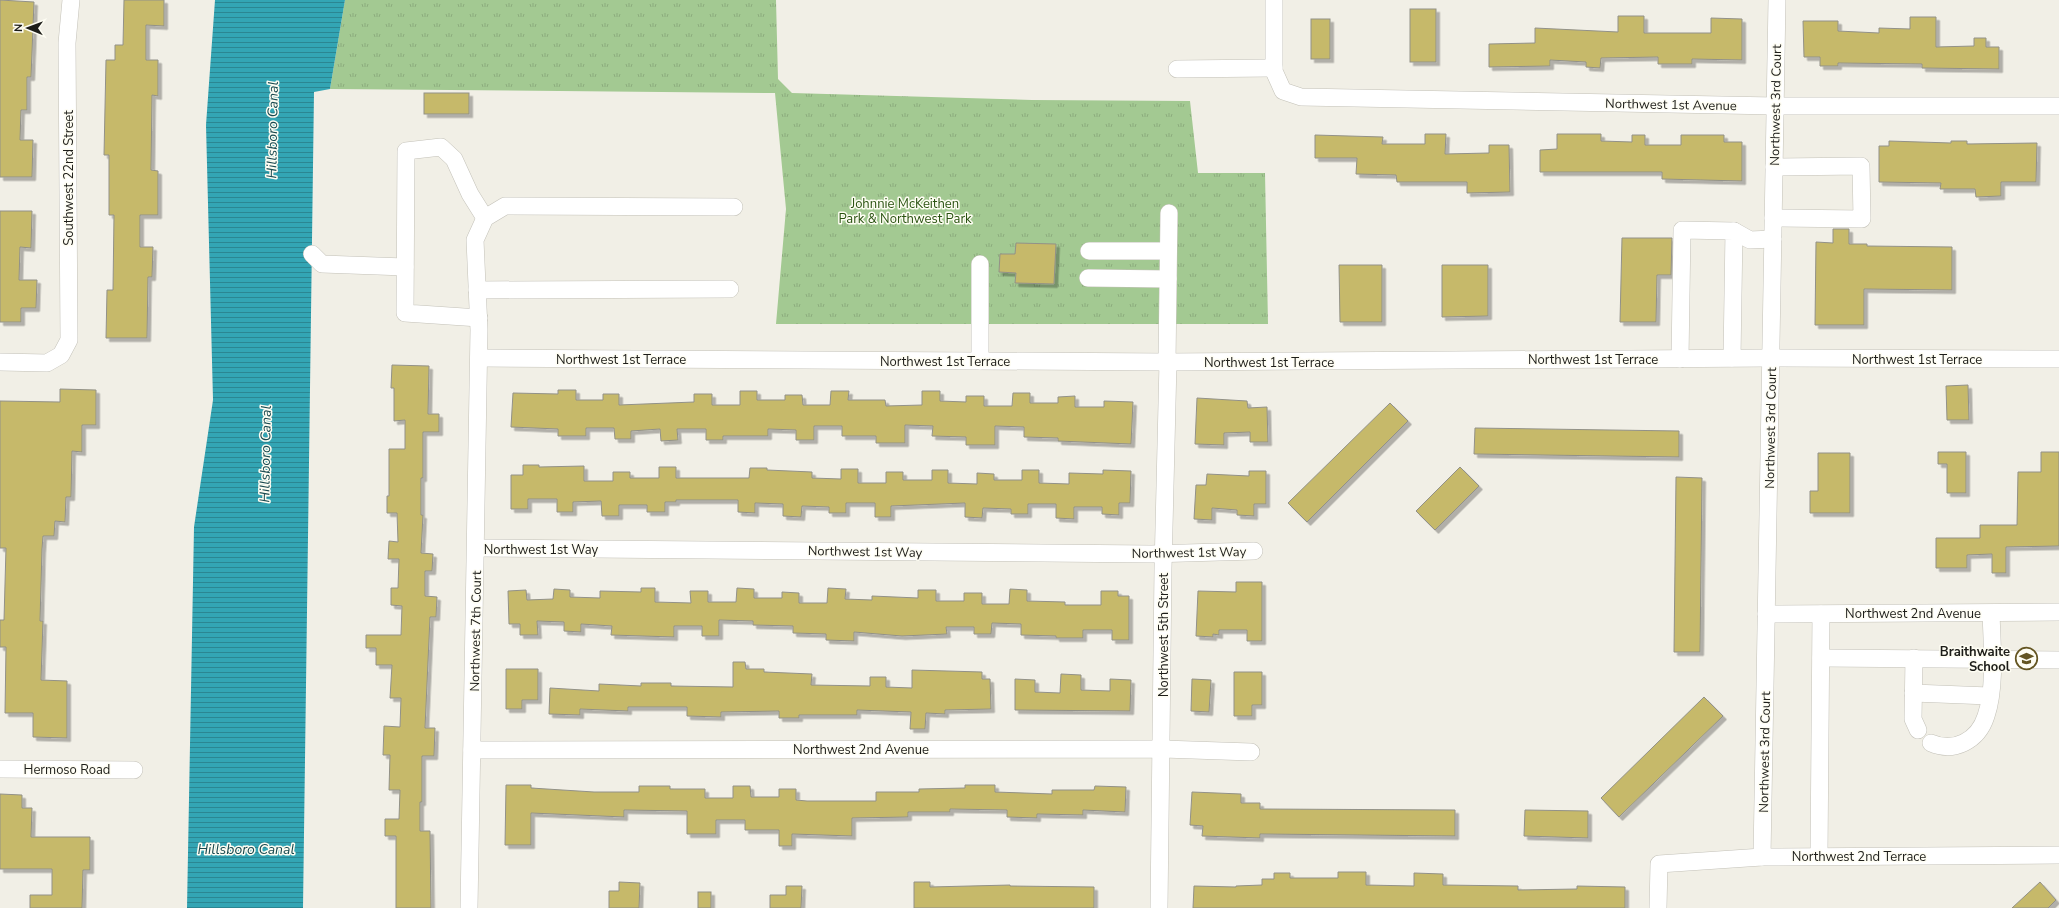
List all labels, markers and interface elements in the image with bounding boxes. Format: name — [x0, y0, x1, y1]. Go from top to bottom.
north arrow — [8, 8, 48, 48]
text: N — [11, 24, 26, 32]
street label: Northwest 3rd Court — [1766, 44, 1786, 166]
water label: Hillsboro Canal — [262, 81, 283, 179]
street label: Northwest 1st Avenue — [1605, 95, 1737, 115]
street label: Southwest 22nd Street — [60, 110, 78, 246]
park label: Johnnie McKeithen Park & Northwest Park — [838, 195, 972, 228]
street label: Northwest 1st Terrace — [556, 351, 686, 369]
street label: Northwest 1st Terrace — [1528, 351, 1658, 369]
street label: Northwest 1st Terrace — [1852, 351, 1982, 369]
street label: Northwest 1st Terrace — [880, 353, 1010, 371]
street label: Northwest 1st Terrace — [1204, 354, 1334, 372]
street label: Northwest 3rd Court — [1761, 367, 1781, 489]
water label: Hillsboro Canal — [255, 405, 276, 503]
street label: Northwest 1st Way — [484, 541, 599, 559]
street label: Northwest 1st Way — [808, 542, 923, 562]
street label: Northwest 1st Way — [1132, 543, 1247, 563]
street label: Northwest 7th Court — [466, 570, 486, 692]
street label: Northwest 5th Street — [1155, 573, 1173, 697]
street label: Northwest 2nd Avenue — [1845, 605, 1981, 623]
place label: Braithwaite School — [1940, 643, 2011, 676]
school or university icon: Braithwaite School — [2013, 645, 2039, 671]
street label: Northwest 3rd Court — [1755, 691, 1775, 813]
street label: Northwest 2nd Avenue — [793, 741, 929, 759]
street label: Hermoso Road — [24, 761, 110, 779]
water label: Hillsboro Canal — [197, 840, 295, 859]
street label: Northwest 2nd Terrace — [1792, 848, 1926, 866]

